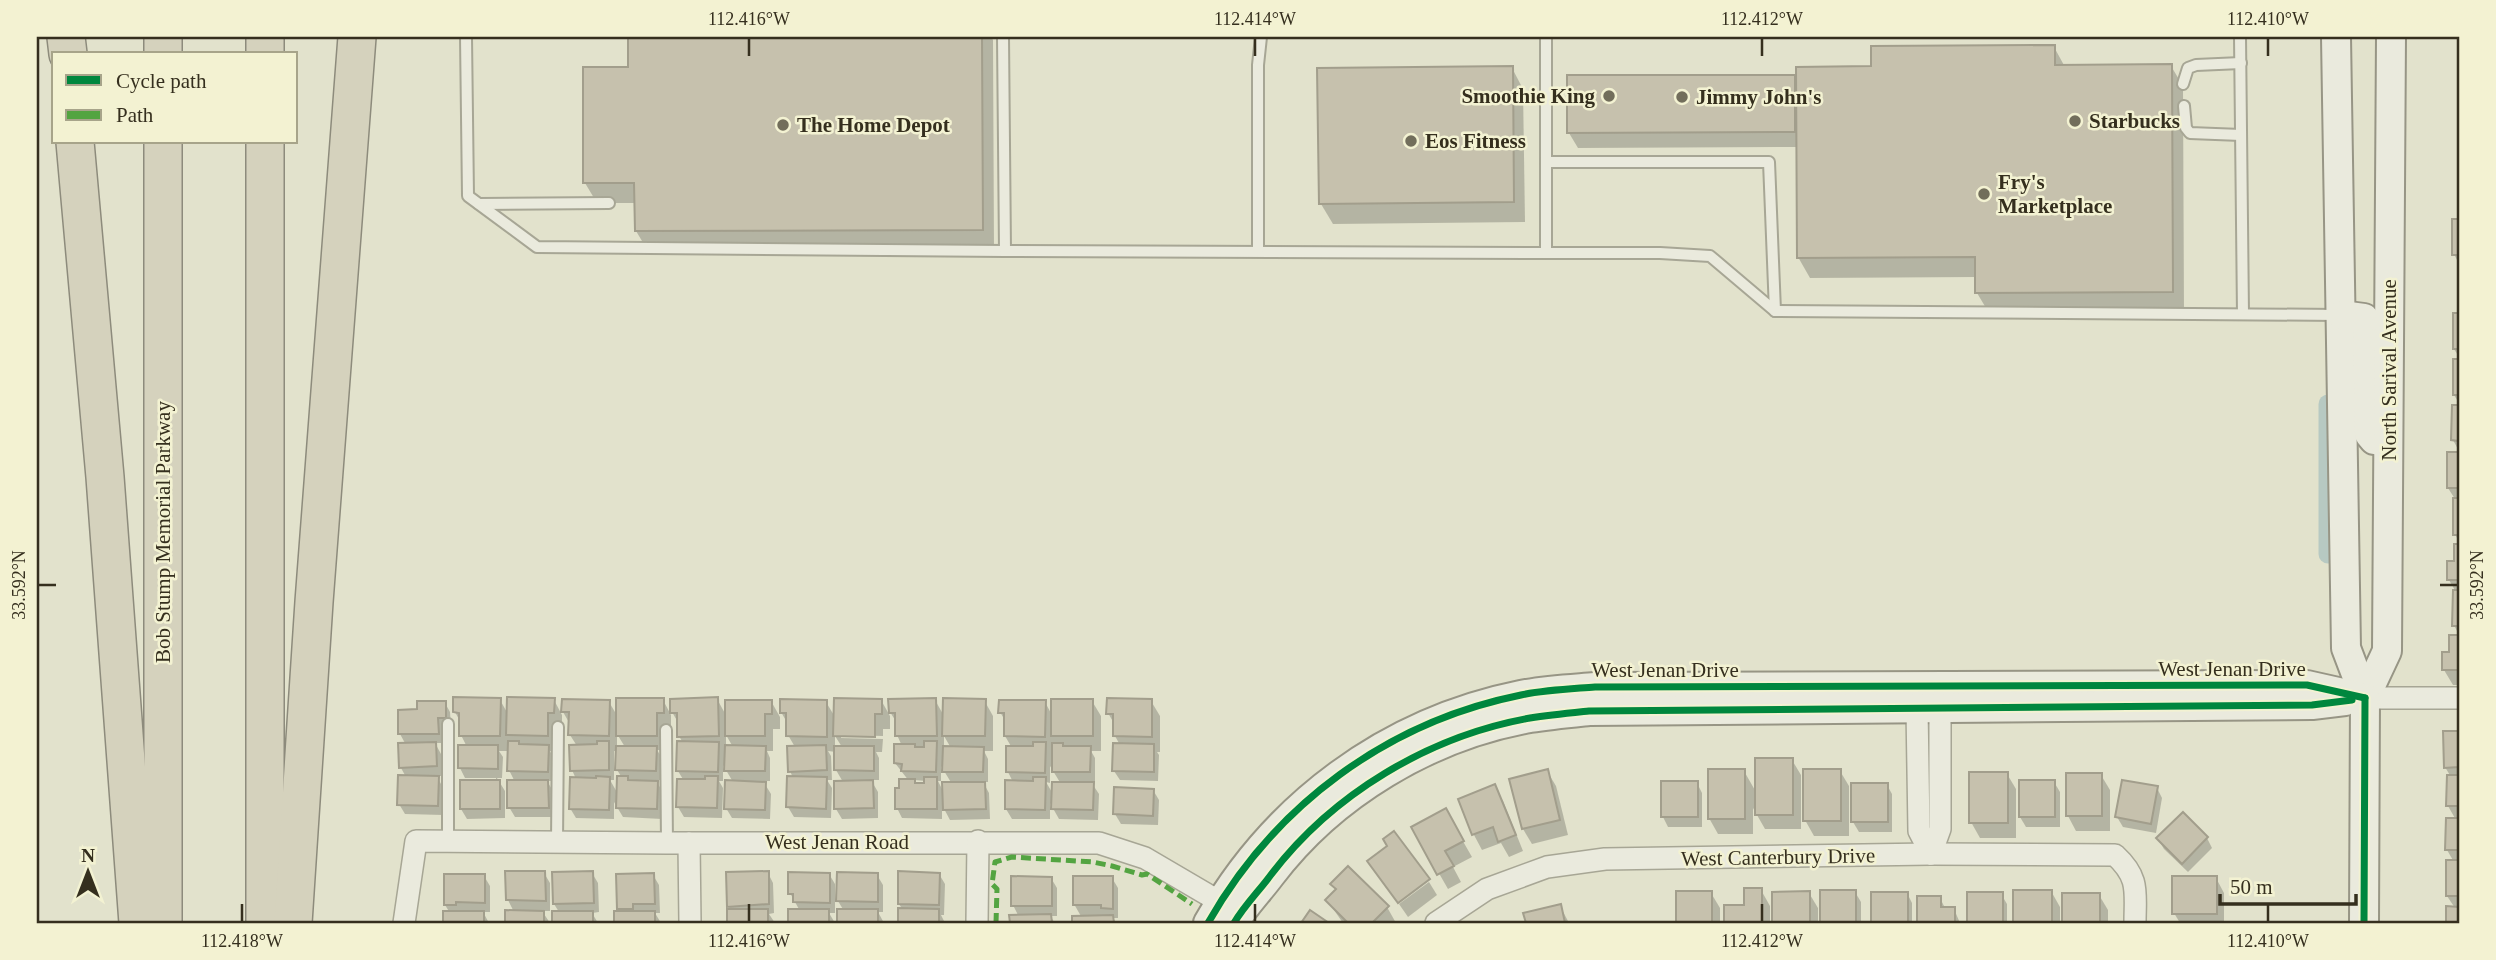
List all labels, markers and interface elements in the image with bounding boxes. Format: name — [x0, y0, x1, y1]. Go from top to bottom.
text: 112.416°W — [708, 9, 790, 29]
text: 112.414°W — [1214, 9, 1296, 29]
text: 112.412°W — [1721, 9, 1803, 29]
text: 112.410°W — [2227, 9, 2309, 29]
legend — [52, 52, 298, 144]
text: Cycle path — [116, 69, 207, 93]
place label: Smoothie King — [1461, 84, 1595, 108]
place label: Jimmy John's — [1696, 85, 1821, 109]
marker: Smoothie King — [1601, 88, 1617, 104]
marker: Jimmy John's — [1674, 89, 1690, 105]
text: Path — [116, 103, 154, 127]
place label: Starbucks — [2089, 109, 2180, 133]
place label: The Home Depot — [797, 113, 950, 137]
marker: Starbucks — [2067, 113, 2083, 129]
marker: The Home Depot — [775, 117, 791, 133]
place label: Eos Fitness — [1425, 129, 1526, 153]
marker: Eos Fitness — [1403, 133, 1419, 149]
place label: Fry's Marketplace — [1998, 170, 2112, 218]
marker: Fry's Marketplace — [1976, 186, 1992, 202]
street label: North Sarival Avenue — [2377, 279, 2401, 461]
street label: Bob Stump Memorial Parkway — [151, 401, 175, 663]
text: 33.592°N — [9, 550, 29, 620]
text: 33.592°N — [2467, 550, 2487, 620]
street label: West Jenan Drive — [2158, 657, 2306, 681]
street label: West Jenan Drive — [1591, 658, 1739, 682]
street label: West Jenan Road — [765, 830, 910, 854]
north arrow — [52, 838, 122, 908]
street label: West Canterbury Drive — [1681, 843, 1875, 871]
text: N — [81, 845, 95, 866]
scale bar — [2220, 862, 2356, 906]
text: 50 m — [2230, 875, 2273, 899]
text: 112.418°W — [201, 931, 283, 951]
text: 112.416°W — [708, 931, 790, 951]
text: 112.414°W — [1214, 931, 1296, 951]
text: 112.412°W — [1721, 931, 1803, 951]
text: 112.410°W — [2227, 931, 2309, 951]

